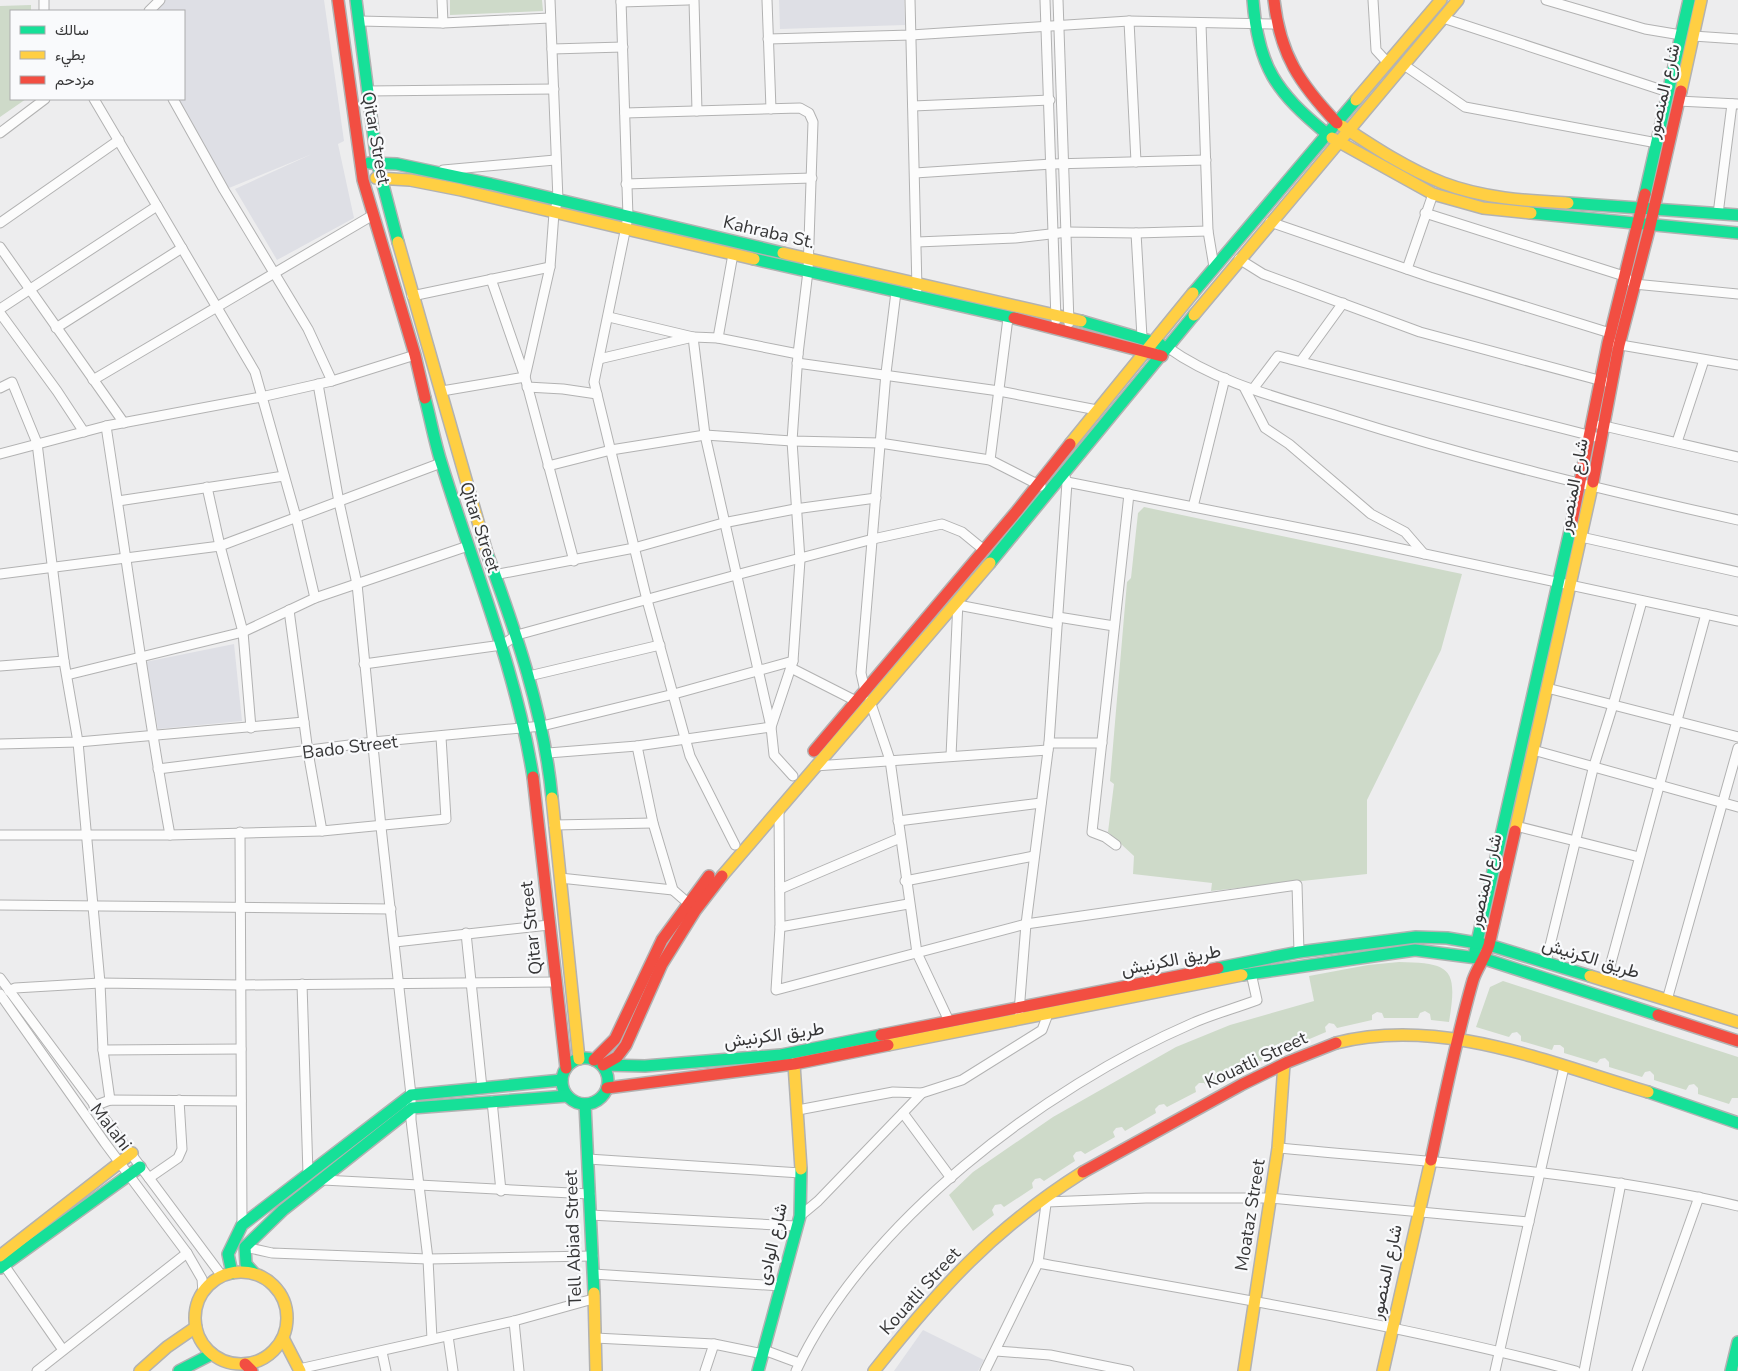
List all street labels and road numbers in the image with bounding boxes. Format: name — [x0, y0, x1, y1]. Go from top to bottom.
street label: شارع المنصور — [1640, 41, 1686, 142]
street label: Qitar Street — [356, 90, 396, 187]
street label: Kahraba St. — [721, 210, 817, 254]
street label: شارع المنصور — [1552, 436, 1594, 536]
street label: Qitar Street — [454, 479, 506, 576]
street label: Bado Street — [301, 729, 400, 765]
street label: شارع المنصور — [1462, 831, 1508, 932]
street label: Qitar Street — [514, 879, 548, 976]
street label: طريق الكرنيش — [1539, 932, 1643, 984]
street label: طريق الكرنيش — [1119, 939, 1223, 981]
street label: طريق الكرنيش — [722, 1016, 826, 1054]
street label: Kouatli Street — [1201, 1026, 1312, 1094]
street label: Malahi — [85, 1098, 137, 1156]
street label: Moataz Street — [1229, 1157, 1271, 1273]
street label: Tell Abiad Street — [559, 1169, 587, 1306]
street label: شارع الوادى — [751, 1201, 793, 1287]
street label: شارع المنصور — [1364, 1222, 1408, 1323]
street label: Kouatli Street — [874, 1241, 966, 1340]

